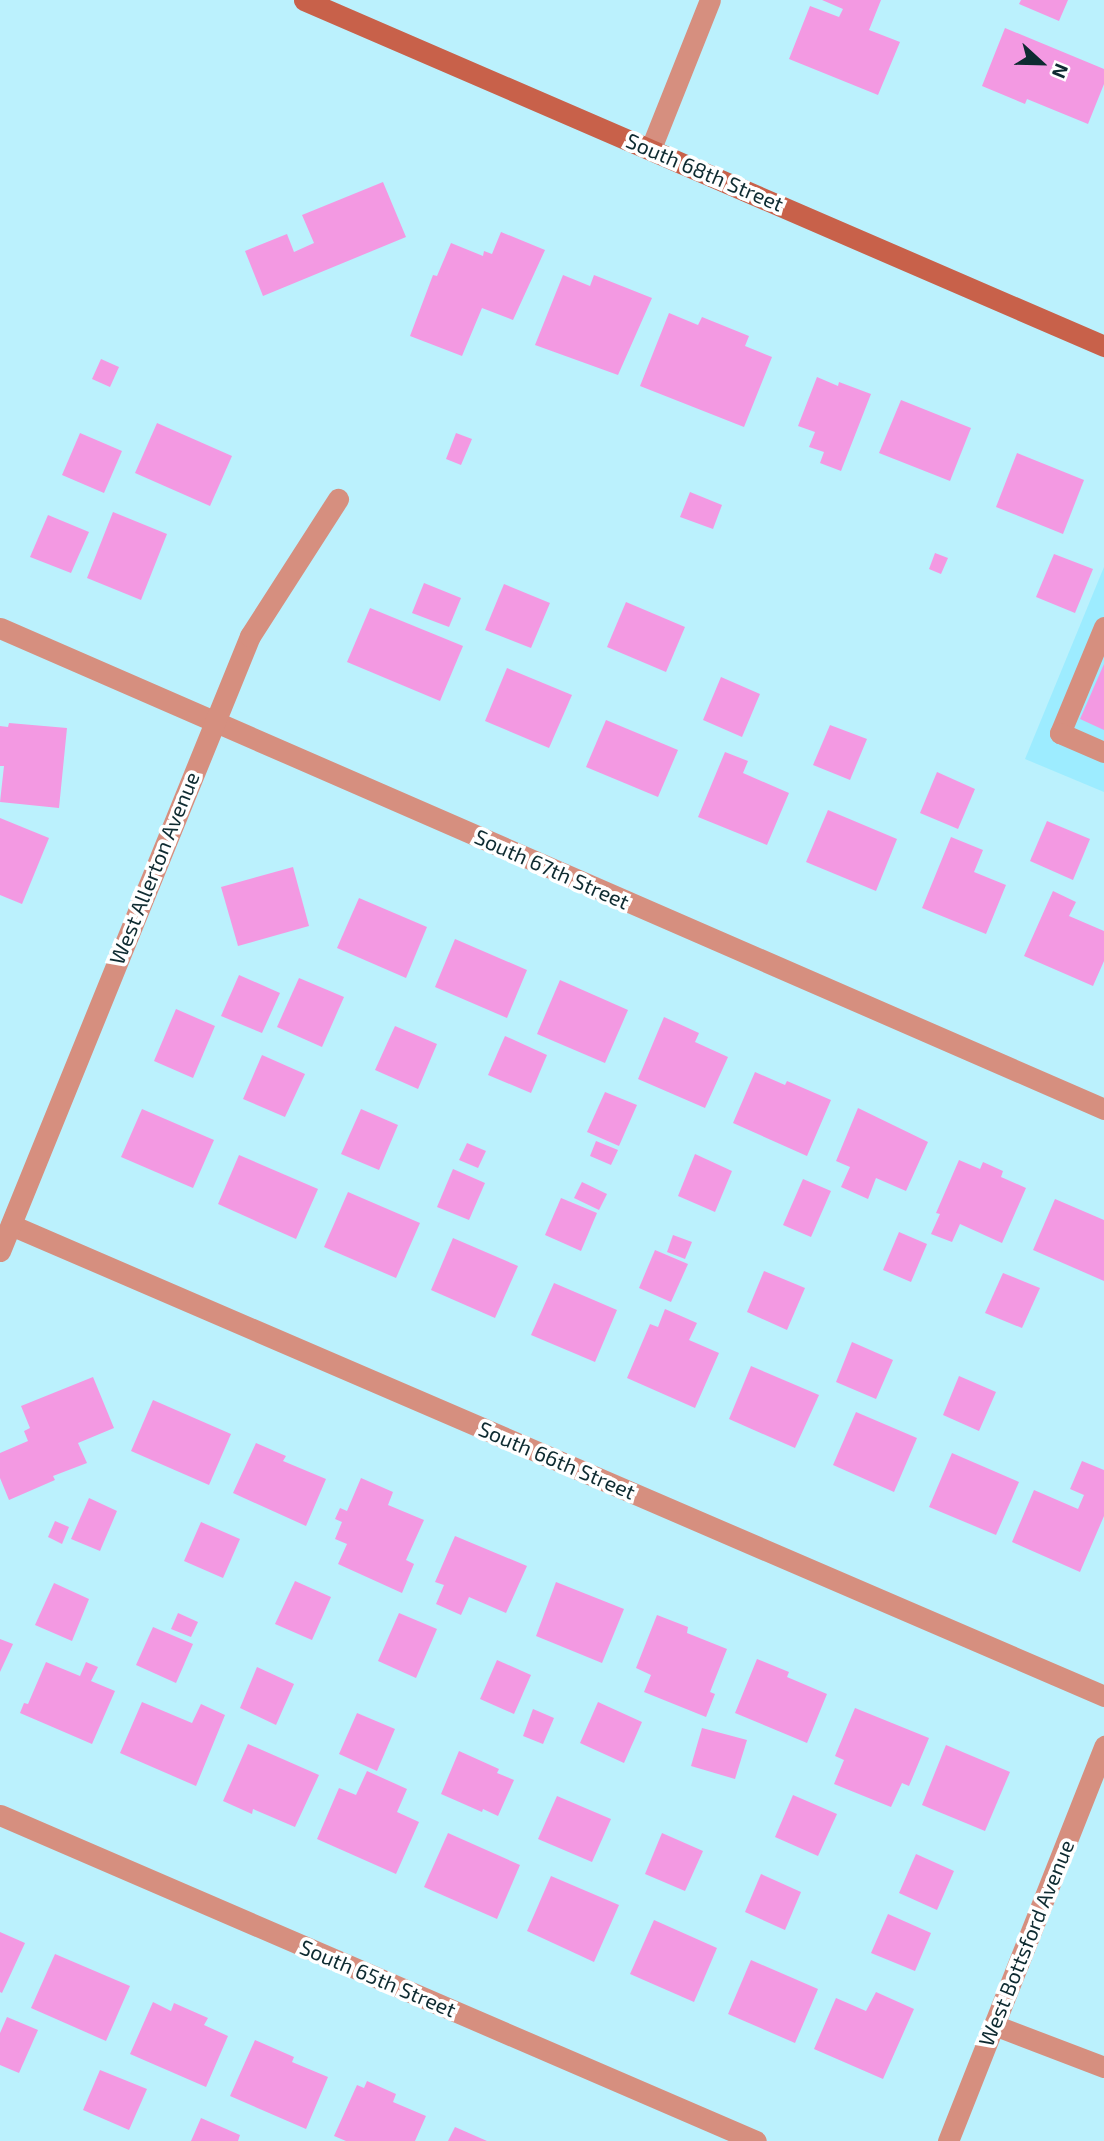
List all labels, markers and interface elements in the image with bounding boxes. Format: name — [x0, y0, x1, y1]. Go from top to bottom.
north arrow — [1006, 28, 1076, 98]
text: N — [1048, 60, 1074, 82]
street label: South 68th Street — [622, 127, 788, 217]
street label: West Allerton Avenue — [104, 768, 204, 968]
street label: South 67th Street — [471, 824, 633, 914]
street label: South 66th Street — [475, 1416, 639, 1504]
street label: West Bottsford Avenue — [973, 1836, 1079, 2050]
street label: South 65th Street — [296, 1934, 460, 2022]

